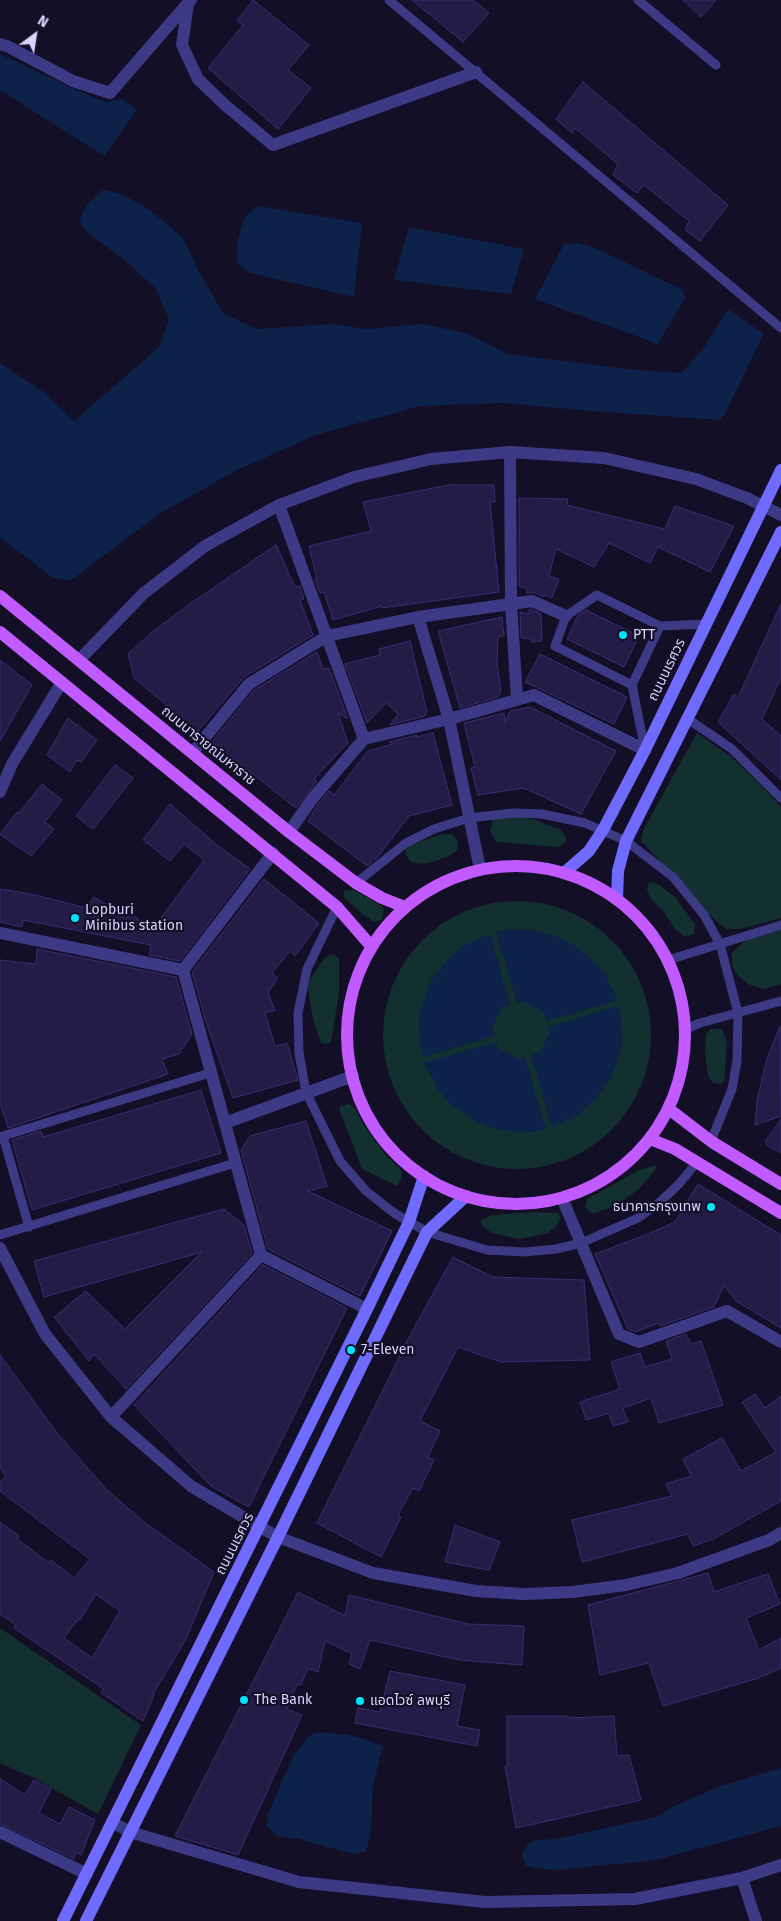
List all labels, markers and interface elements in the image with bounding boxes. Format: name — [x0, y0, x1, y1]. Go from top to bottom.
north arrow — [10, 10, 60, 60]
text: N — [35, 12, 51, 31]
place label: PTT — [633, 627, 655, 643]
marker: PTT — [617, 629, 629, 641]
street label: ถนนนเรศวร — [645, 636, 689, 704]
street label: ถนนนารายณ์มหาราช — [158, 703, 258, 789]
place label: Lopburi Minibus station — [85, 902, 183, 934]
marker: Lopburi Minibus station — [69, 912, 81, 924]
place label: ธนาคารกรุงเทพ — [613, 1199, 701, 1215]
marker: ธนาคารกรุงเทพ — [705, 1201, 717, 1213]
place label: 7-Eleven — [361, 1342, 415, 1358]
marker: 7-Eleven — [345, 1344, 357, 1356]
street label: ถนนนเรศวร — [212, 1510, 258, 1578]
place label: The Bank — [254, 1692, 312, 1708]
place label: แอดไวซ์ ลพบุรี — [370, 1693, 450, 1709]
marker: The Bank — [238, 1694, 250, 1706]
marker: แอดไวซ์ ลพบุรี — [354, 1695, 366, 1707]

